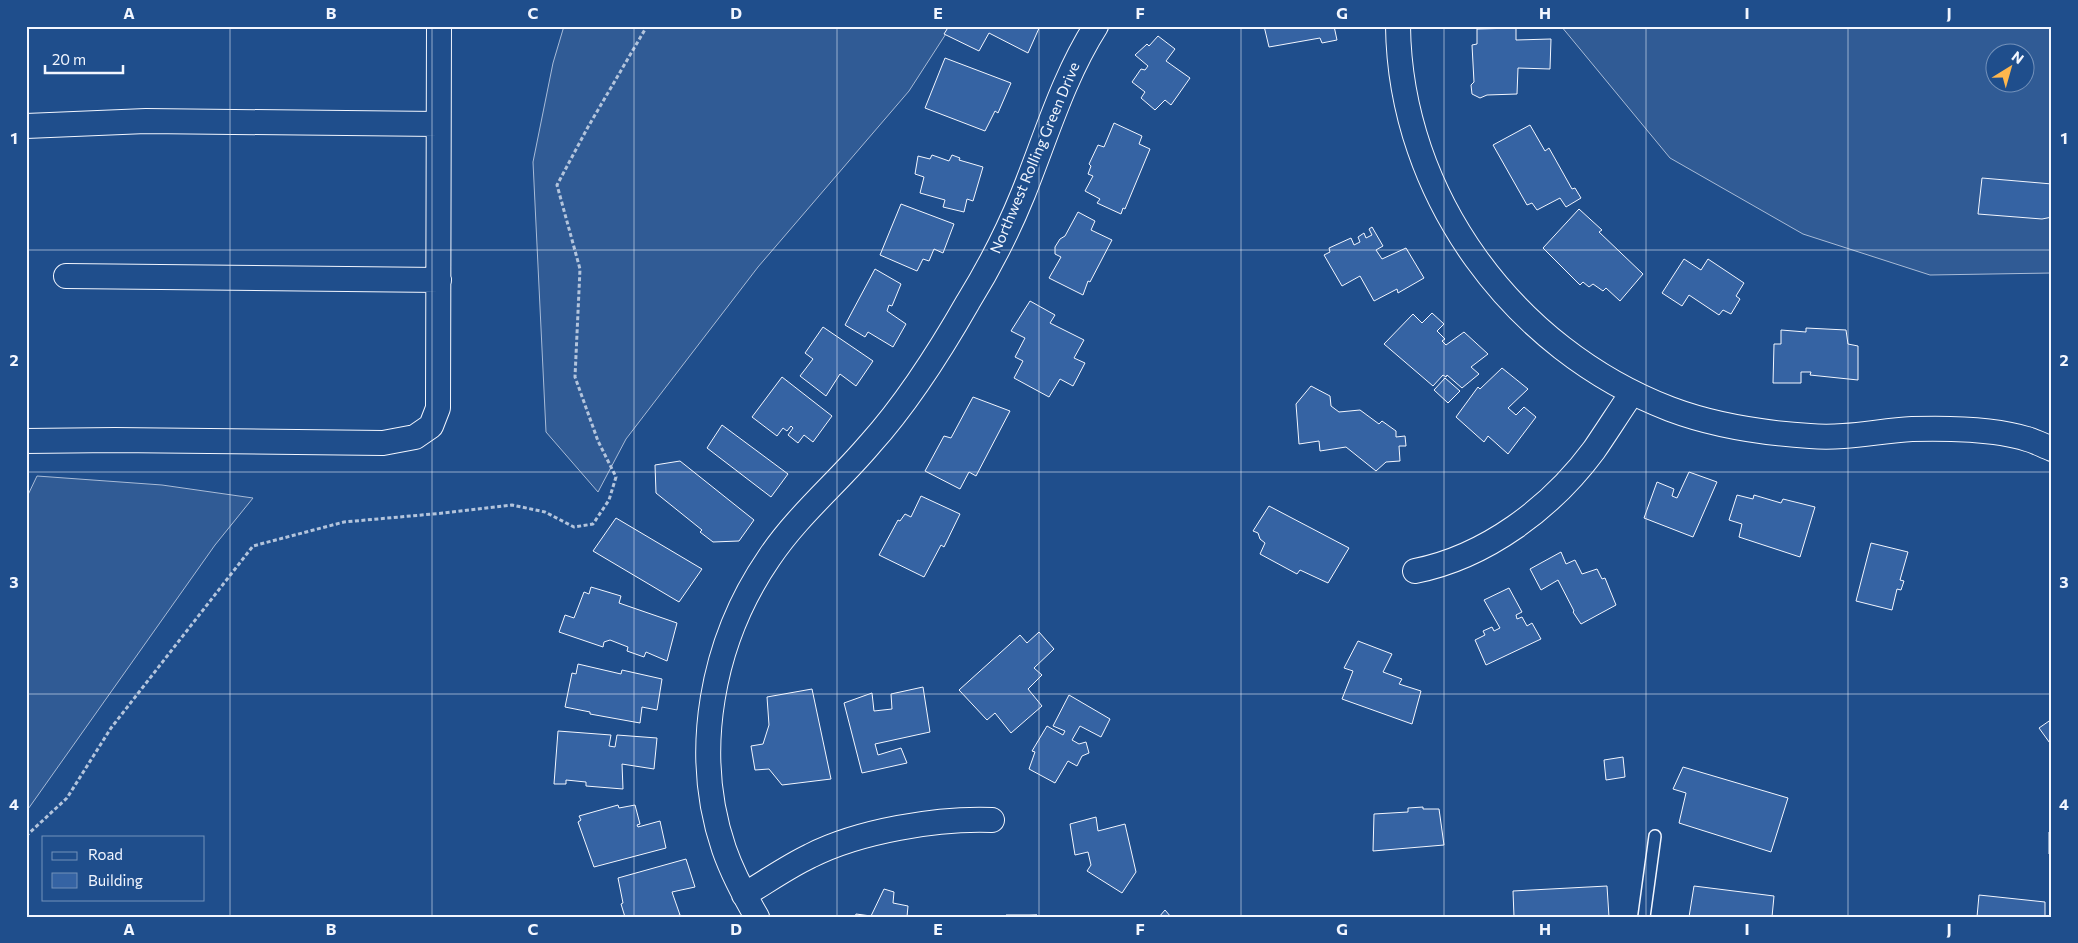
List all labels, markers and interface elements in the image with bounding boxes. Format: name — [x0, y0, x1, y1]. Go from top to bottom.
text: A — [123, 3, 135, 22]
text: B — [326, 3, 337, 22]
text: C — [528, 3, 539, 22]
text: D — [730, 3, 742, 22]
text: E — [933, 3, 943, 22]
text: F — [1135, 3, 1145, 22]
text: G — [1336, 3, 1348, 22]
text: H — [1539, 3, 1551, 22]
text: I — [1744, 3, 1750, 22]
text: J — [1946, 3, 1952, 22]
scale bar — [45, 42, 122, 74]
north arrow — [1986, 42, 2036, 92]
text: N — [2009, 47, 2027, 67]
text: 20 m — [52, 50, 86, 68]
street label: Northwest Rolling Green Drive — [986, 59, 1083, 256]
text: 1 — [10, 128, 18, 147]
text: 1 — [2060, 128, 2068, 147]
text: 2 — [9, 350, 19, 369]
text: 2 — [2059, 350, 2069, 369]
text: 3 — [9, 572, 19, 591]
text: 3 — [2059, 572, 2069, 591]
text: 4 — [9, 794, 19, 813]
text: 4 — [2059, 794, 2069, 813]
legend — [42, 836, 205, 900]
text: Road — [88, 845, 123, 863]
text: Building — [88, 871, 143, 889]
text: A — [123, 919, 135, 938]
text: B — [326, 919, 337, 938]
text: C — [528, 919, 539, 938]
text: D — [730, 919, 742, 938]
text: E — [933, 919, 943, 938]
text: F — [1135, 919, 1145, 938]
text: G — [1336, 919, 1348, 938]
text: H — [1539, 919, 1551, 938]
text: I — [1744, 919, 1750, 938]
text: J — [1946, 919, 1952, 938]

